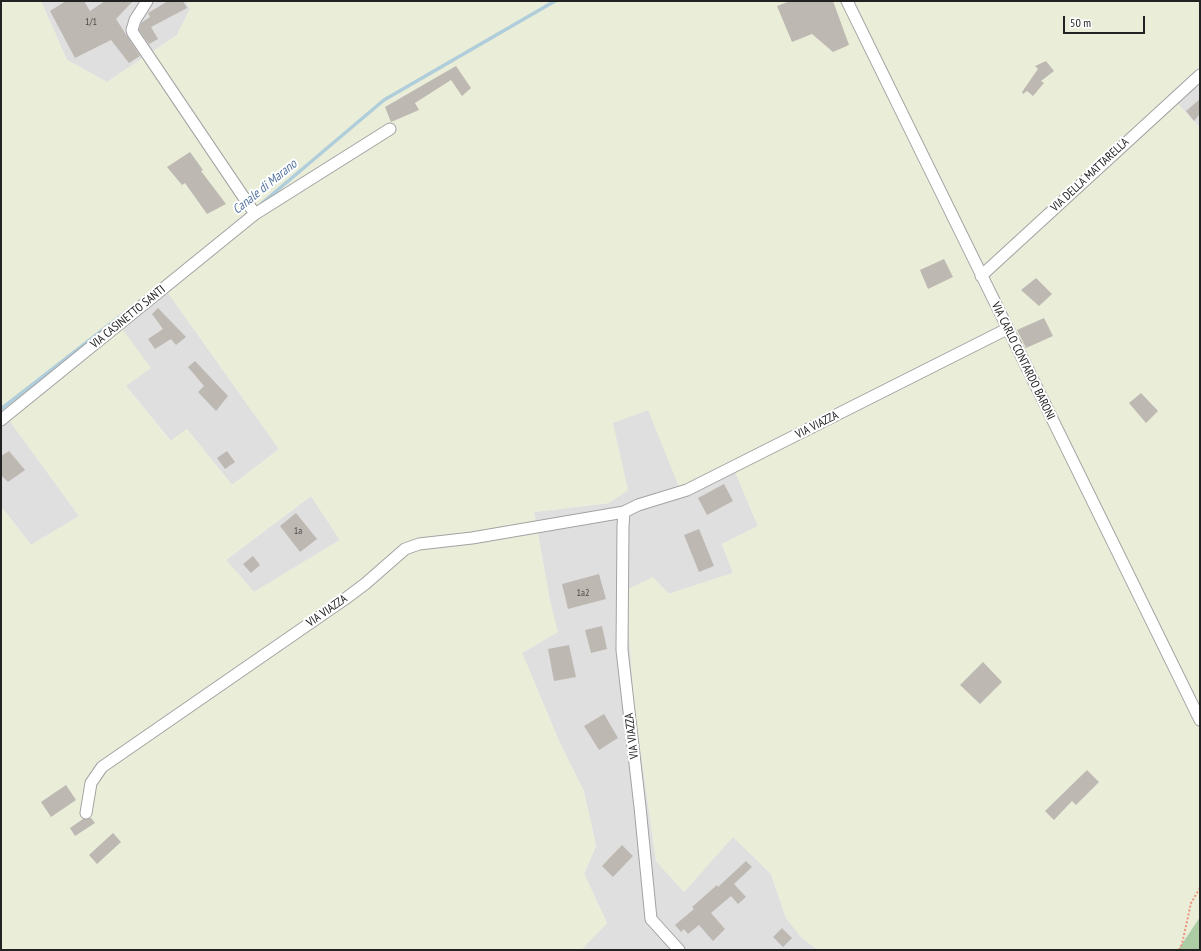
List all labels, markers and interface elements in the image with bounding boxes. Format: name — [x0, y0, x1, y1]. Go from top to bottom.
scale bar — [1065, 8, 1147, 34]
text: 50 m — [1070, 15, 1091, 30]
house number: 1/1 — [85, 16, 97, 28]
street label: VIA DELLA MATTARELLA — [1048, 135, 1132, 215]
water label: Canale di Marano — [230, 156, 300, 218]
street label: VIA CASINETTO SANTI — [88, 282, 168, 352]
street label: VIA CARLO CONTARDO BARONI — [988, 300, 1058, 422]
street label: VIA VIAZZA — [793, 408, 841, 442]
house number: 1a — [294, 525, 302, 537]
house number: 1a2 — [577, 587, 589, 599]
street label: VIA VIAZZA — [304, 592, 350, 630]
street label: VIA VIAZZA — [622, 712, 642, 760]

